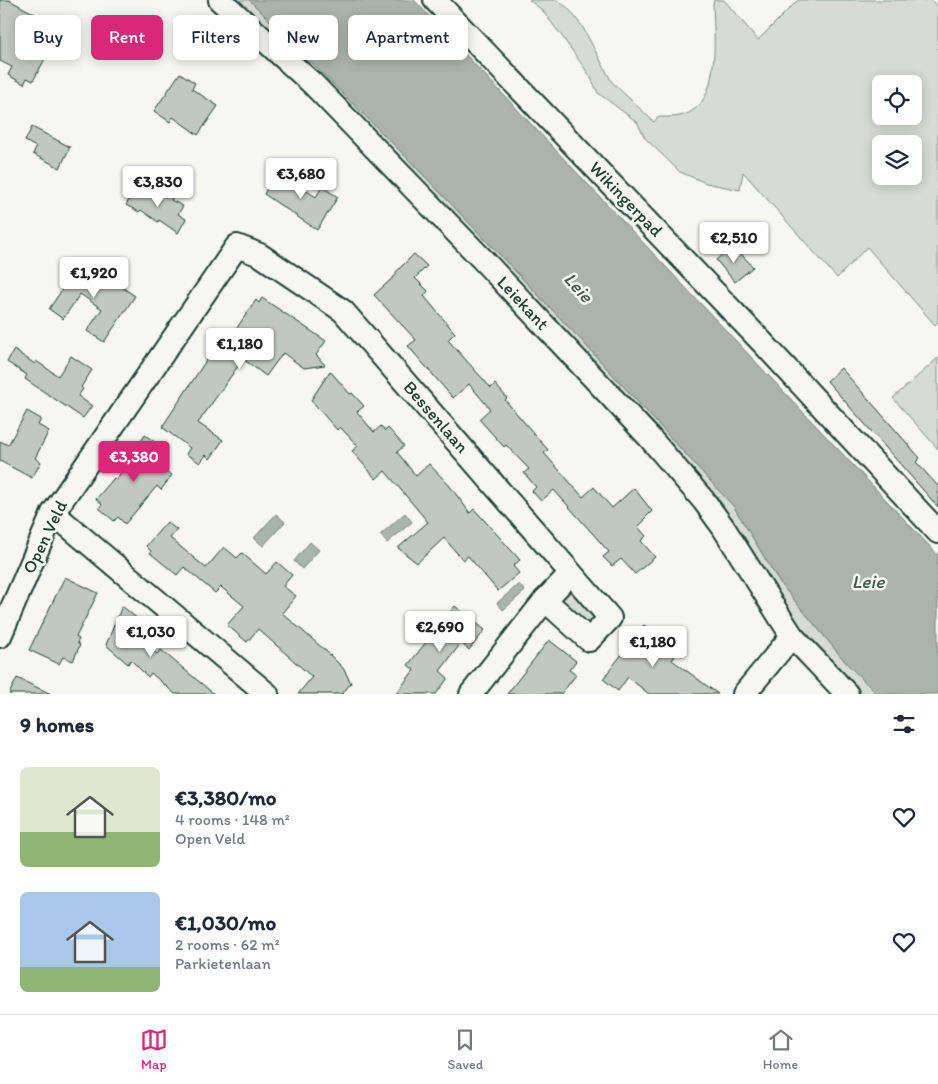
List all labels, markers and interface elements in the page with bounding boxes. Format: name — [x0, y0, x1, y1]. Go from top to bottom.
chip: Buy — [15, 15, 81, 60]
chip: Rent — [91, 15, 163, 60]
chip: Filters — [173, 15, 259, 60]
chip: New — [269, 15, 338, 60]
chip: Apartment — [348, 15, 468, 60]
map controls — [872, 75, 922, 185]
button: locate — [872, 75, 922, 125]
button: layers — [872, 135, 922, 185]
street label: Wikingerpad — [585, 157, 668, 242]
pin: €3,680 — [260, 158, 342, 200]
text: €3,680 — [277, 164, 325, 183]
pin: €3,830 — [117, 166, 199, 208]
text: €3,830 — [134, 172, 183, 191]
pin: €2,510 — [693, 222, 775, 264]
text: €2,510 — [710, 228, 758, 247]
pin: €1,920 — [53, 256, 135, 299]
text: €1,920 — [71, 263, 118, 282]
water label: Leie — [559, 267, 599, 308]
street label: Leiekant — [492, 271, 554, 335]
pin: €1,180 — [199, 328, 281, 370]
text: €1,180 — [217, 334, 263, 353]
street label: Bessenlaan — [399, 376, 474, 458]
pin: €3,380 — [93, 440, 175, 483]
text: €3,380 — [110, 447, 159, 466]
street label: Open Veld — [18, 497, 72, 577]
water label: Leie — [852, 570, 885, 593]
pin: €2,690 — [399, 610, 481, 653]
pin: €1,030 — [110, 616, 192, 658]
text: €2,690 — [416, 617, 464, 636]
text: €1,030 — [127, 622, 175, 641]
pin: €1,180 — [612, 626, 694, 668]
text: €1,180 — [630, 632, 676, 651]
icon: filters — [890, 710, 918, 738]
text: 9 homes — [20, 712, 94, 737]
text: €3,380/mo — [175, 785, 276, 810]
icon: home — [60, 787, 120, 847]
icon: heart — [890, 803, 918, 831]
text: 4 rooms · 148 m² — [175, 810, 290, 829]
text: Open Veld — [175, 829, 245, 848]
text: €1,030/mo — [175, 910, 276, 935]
icon: home — [60, 912, 120, 972]
icon: heart — [890, 928, 918, 956]
text: 2 rooms · 62 m² — [175, 935, 280, 954]
text: Parkietenlaan — [175, 954, 271, 973]
tab: Map — [140, 1026, 168, 1073]
tab: Saved — [447, 1026, 483, 1073]
tab: Home — [763, 1026, 798, 1073]

